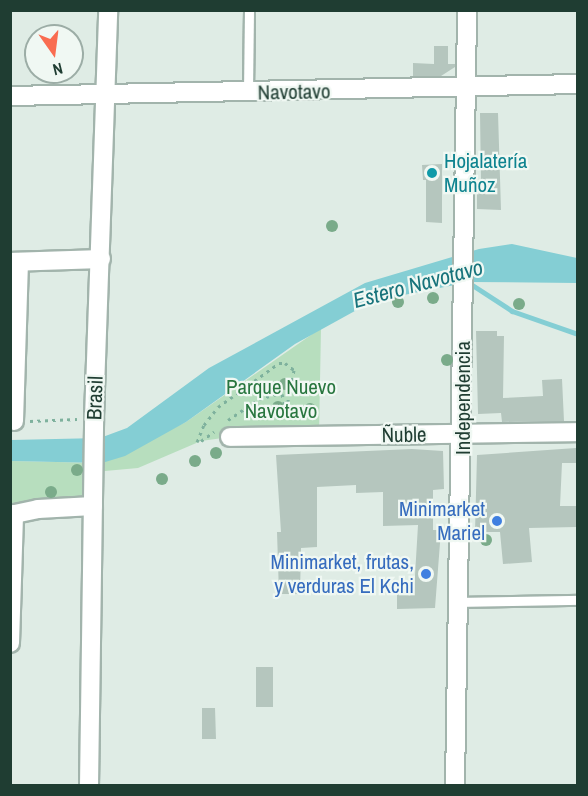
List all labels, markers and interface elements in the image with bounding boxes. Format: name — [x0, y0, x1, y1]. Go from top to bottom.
north arrow — [24, 24, 84, 84]
text: N — [51, 58, 65, 81]
street label: Navotavo — [257, 79, 331, 105]
place label: Hojalatería Muñoz — [444, 148, 527, 198]
marker: Hojalatería Muñoz — [425, 166, 439, 180]
water label: Estero Navotavo — [350, 254, 486, 314]
street label: Independencia — [450, 341, 476, 455]
park label: Parque Nuevo Navotavo — [226, 374, 336, 424]
street label: Brasil — [82, 376, 108, 420]
street label: Ñuble — [381, 422, 427, 448]
place label: Minimarket Mariel — [399, 496, 485, 546]
marker: Minimarket Mariel — [490, 514, 504, 528]
place label: Minimarket, frutas, y verduras El Kchi — [270, 549, 414, 599]
marker: Minimarket, frutas, y verduras El Kchi — [419, 567, 433, 581]

